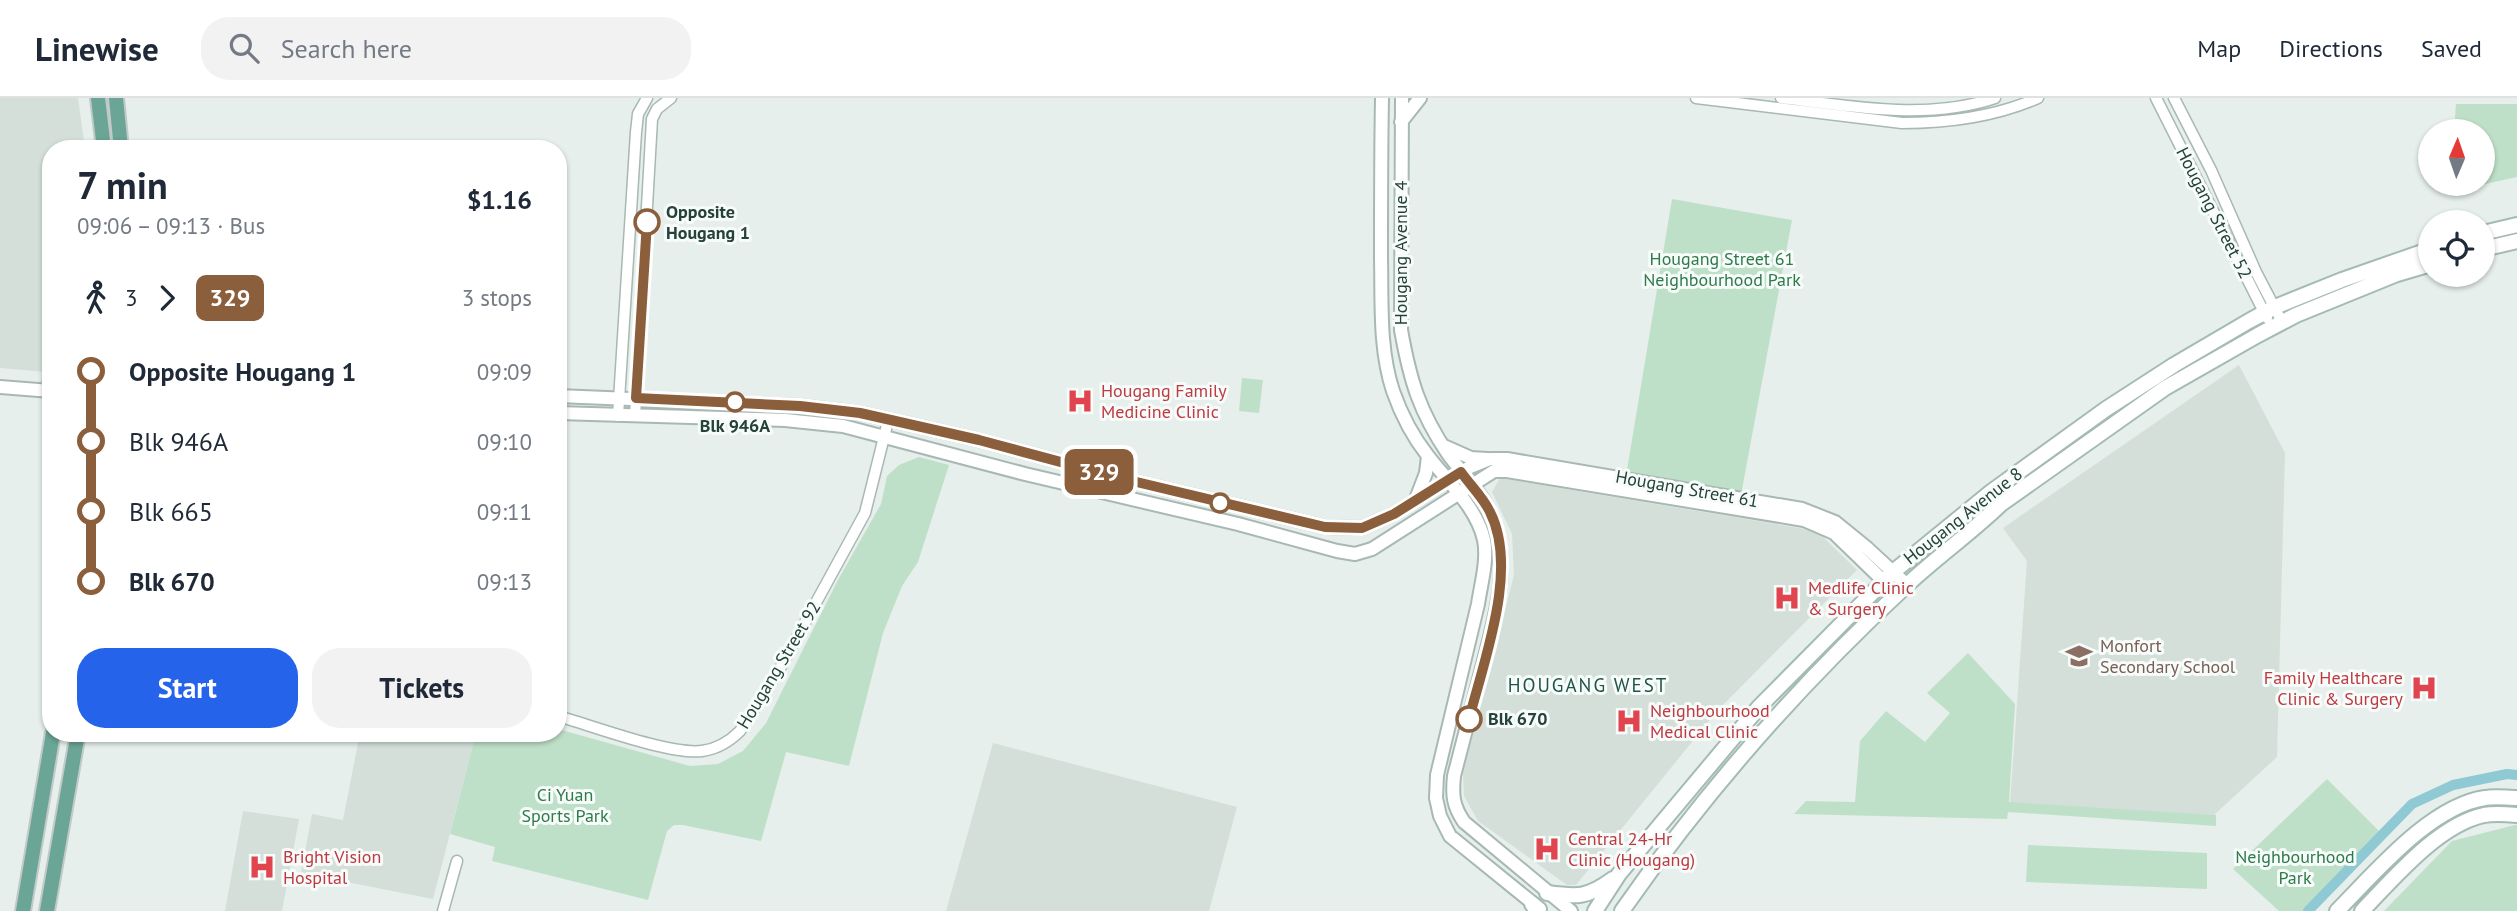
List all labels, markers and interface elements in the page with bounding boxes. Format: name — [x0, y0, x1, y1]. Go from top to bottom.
search box — [201, 17, 691, 80]
text: Linewise — [35, 27, 159, 70]
icon: search — [225, 29, 263, 67]
text: Search here — [281, 32, 412, 65]
text: Map — [2197, 33, 2241, 64]
text: Directions — [2279, 33, 2383, 64]
text: Saved — [2421, 33, 2482, 64]
north arrow — [2418, 119, 2496, 196]
map controls — [2418, 119, 2495, 287]
street label: Hougang Street 52 — [2171, 143, 2258, 282]
text: 7 min — [77, 160, 168, 209]
street label: Hougang Avenue 4 — [1389, 181, 1412, 325]
text: $1.16 — [467, 183, 532, 216]
place label: Opposite Hougang 1 — [666, 200, 750, 244]
marker: Opposite Hougang 1 — [634, 209, 660, 235]
button: locate — [2418, 210, 2495, 287]
text: 09:06 – 09:13 · Bus — [77, 211, 265, 240]
park label: Hougang Street 61 Neighbourhood Park — [1643, 247, 1801, 291]
icon: walk — [77, 279, 115, 317]
icon: forward — [148, 279, 186, 317]
text: 329 — [210, 282, 250, 313]
text: 3 — [125, 283, 138, 312]
text: 3 stops — [462, 283, 532, 312]
text: Opposite Hougang 1 — [129, 355, 356, 388]
text: 09:09 — [477, 357, 532, 386]
place label: Hougang Family Medicine Clinic — [1101, 379, 1227, 423]
hospital icon: Hougang Family Medicine Clinic — [1065, 386, 1095, 416]
marker: Blk 946A — [725, 392, 745, 412]
place label: Blk 946A — [700, 414, 770, 437]
text: Blk 946A — [129, 425, 228, 458]
text: 09:10 — [477, 427, 532, 456]
line badge: 329 — [1059, 449, 1139, 495]
text: 329 — [1079, 456, 1119, 487]
street label: Hougang Avenue 8 — [1899, 462, 2027, 569]
street label: Hougang Street 61 — [1614, 465, 1760, 512]
unlabelled marker — [1210, 493, 1230, 513]
text: Blk 665 — [129, 495, 213, 528]
text: 09:11 — [477, 497, 532, 526]
text: Blk 670 — [129, 565, 215, 598]
text: 09:13 — [477, 567, 532, 596]
place label: Medlife Clinic & Surgery — [1808, 576, 1914, 620]
hospital icon: Medlife Clinic & Surgery — [1772, 583, 1802, 613]
street label: Hougang Street 92 — [731, 597, 826, 733]
place label: Monfort Secondary School — [2100, 634, 2236, 678]
school or university icon: Monfort Secondary School — [2064, 641, 2094, 671]
button: Start — [77, 648, 298, 728]
button: Tickets — [312, 648, 532, 728]
place label: Family Healthcare Clinic & Surgery — [2264, 666, 2404, 710]
district label: HOUGANG WEST — [1508, 673, 1668, 697]
hospital icon: Family Healthcare Clinic & Surgery — [2409, 673, 2439, 703]
place label: Neighbourhood Medical Clinic — [1650, 699, 1770, 743]
marker: Blk 670 — [1456, 706, 1482, 732]
hospital icon: Neighbourhood Medical Clinic — [1614, 706, 1644, 736]
place label: Blk 670 — [1488, 707, 1547, 730]
park label: Ci Yuan Sports Park — [521, 783, 609, 827]
place label: Central 24-Hr Clinic (Hougang) — [1568, 827, 1695, 871]
hospital icon: Central 24-Hr Clinic (Hougang) — [1532, 834, 1562, 864]
place label: Bright Vision Hospital — [283, 845, 381, 889]
park label: Neighbourhood Park — [2235, 845, 2355, 889]
hospital icon: Bright Vision Hospital — [247, 852, 277, 882]

